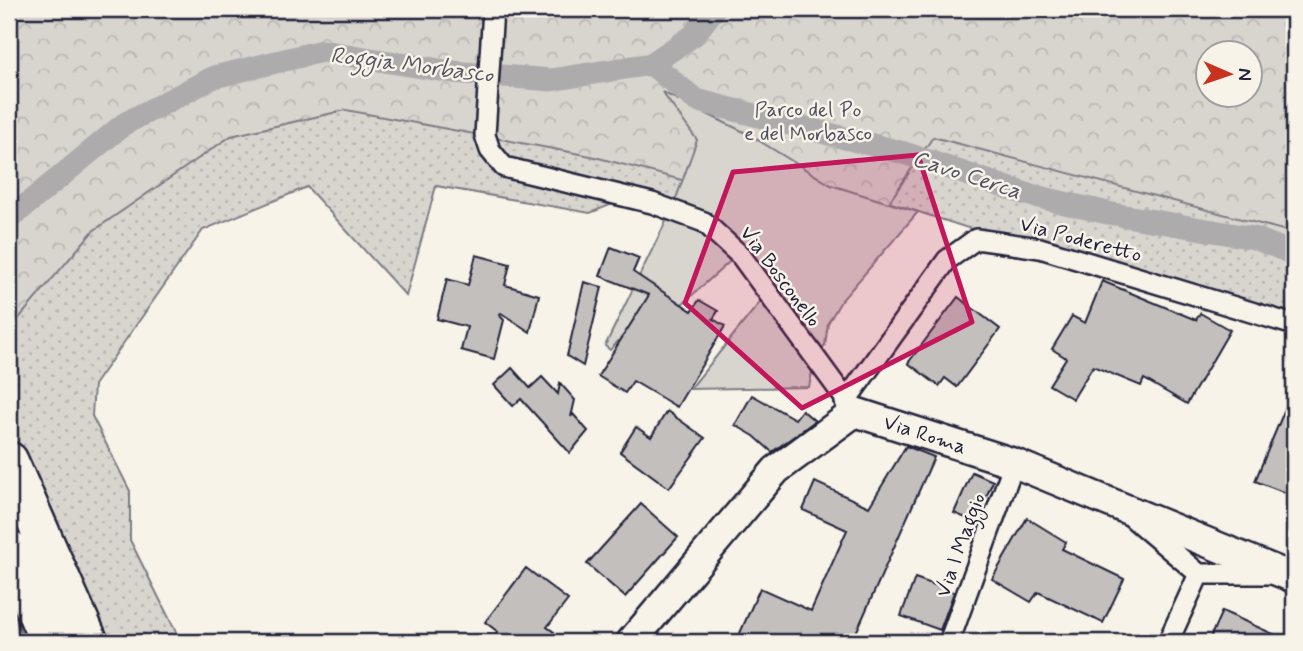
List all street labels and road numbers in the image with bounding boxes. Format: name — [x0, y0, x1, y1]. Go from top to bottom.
street label: Via Poderetto — [1017, 210, 1145, 270]
street label: Via Bosconello — [733, 220, 827, 333]
street label: Via Roma — [880, 408, 970, 461]
street label: Via I Maggio — [929, 489, 995, 602]

